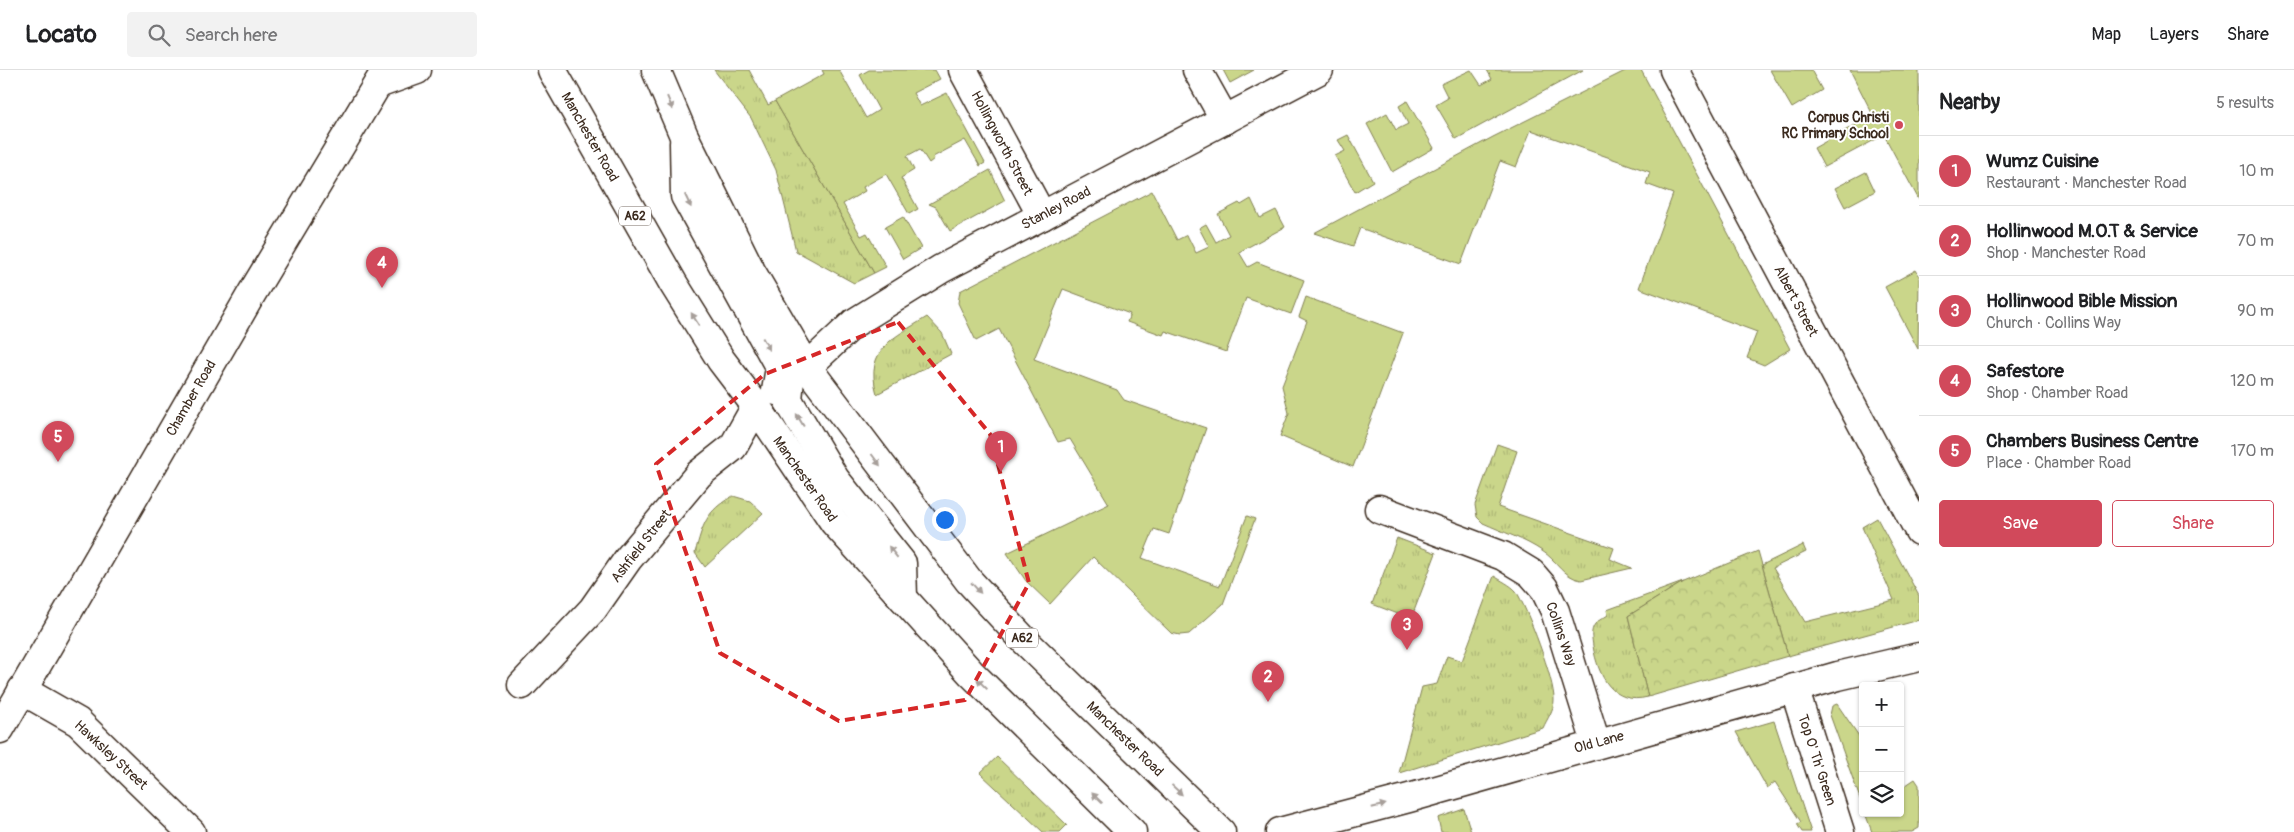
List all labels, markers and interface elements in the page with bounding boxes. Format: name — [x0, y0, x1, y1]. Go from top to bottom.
search box — [127, 12, 477, 57]
text: Locato — [25, 20, 97, 49]
icon: search — [145, 21, 173, 49]
text: Search here — [185, 23, 277, 47]
text: Map — [2092, 23, 2121, 46]
text: Layers — [2149, 23, 2199, 46]
text: Share — [2227, 23, 2269, 46]
street label: Hollingworth Street — [967, 88, 1037, 198]
street label: Manchester Road — [558, 89, 623, 185]
text: Nearby — [1939, 89, 2000, 116]
text: 5 results — [2216, 93, 2274, 113]
one-way arrow — [666, 96, 674, 110]
place label: Corpus Christi RC Primary School — [1781, 109, 1890, 142]
marker: Corpus Christi RC Primary School — [1893, 119, 1905, 131]
text: Wumz Cuisine — [1986, 149, 2099, 173]
text: 1 — [1952, 161, 1958, 181]
text: 10 m — [2239, 161, 2274, 181]
text: Restaurant · Manchester Road — [1986, 173, 2187, 193]
street label: Stanley Road — [1018, 183, 1094, 233]
one-way arrow — [684, 194, 693, 209]
road number: A62 — [619, 206, 651, 226]
text: Hollinwood M.O.T & Service — [1986, 219, 2198, 243]
text: 2 — [1951, 231, 1959, 251]
text: 70 m — [2237, 231, 2274, 251]
text: Shop · Manchester Road — [1986, 243, 2146, 263]
pin: 4 — [366, 247, 398, 288]
street label: Albert Street — [1770, 263, 1822, 340]
text: Hollinwood Bible Mission — [1986, 289, 2178, 313]
text: 3 — [1951, 301, 1959, 321]
text: 90 m — [2237, 301, 2274, 321]
one-way arrow — [690, 312, 700, 325]
text: Church · Collins Way — [1986, 313, 2121, 333]
one-way arrow — [762, 337, 771, 350]
street label: Chamber Road — [162, 357, 220, 439]
text: Safestore — [1986, 359, 2064, 383]
text: 4 — [1950, 371, 1960, 391]
text: 120 m — [2230, 371, 2274, 391]
text: Shop · Chamber Road — [1986, 383, 2128, 403]
one-way arrow — [795, 413, 804, 426]
pin: 5 — [42, 421, 74, 462]
text: Chambers Business Centre — [1986, 429, 2198, 453]
pin: 1 — [985, 431, 1017, 472]
street label: Manchester Road — [769, 433, 841, 525]
text: 5 — [1951, 441, 1959, 461]
text: 170 m — [2231, 441, 2274, 461]
one-way arrow — [871, 453, 882, 466]
text: Place · Chamber Road — [1986, 453, 2131, 473]
button: Save — [1939, 500, 2102, 547]
button: Share — [2112, 500, 2274, 547]
street label: Ashfield Street — [607, 506, 675, 586]
your location — [932, 507, 958, 533]
one-way arrow — [888, 546, 899, 559]
one-way arrow — [970, 582, 982, 594]
street label: Collins Way — [1542, 600, 1580, 668]
pin: 3 — [1391, 609, 1423, 650]
road number: A62 — [1006, 628, 1038, 648]
pin: 2 — [1252, 661, 1284, 702]
one-way arrow — [976, 678, 988, 690]
map controls — [1859, 682, 1904, 817]
button: + — [1859, 682, 1904, 727]
street label: Manchester Road — [1083, 698, 1167, 780]
street label: Top O' Th' Green — [1794, 712, 1840, 808]
street label: Hawksley Street — [71, 717, 151, 794]
street label: Old Lane — [1572, 727, 1626, 757]
button: − — [1859, 727, 1904, 772]
button: layers — [1859, 772, 1904, 817]
one-way arrow — [1171, 784, 1183, 796]
one-way arrow — [1092, 792, 1104, 804]
one-way arrow — [1372, 802, 1387, 810]

